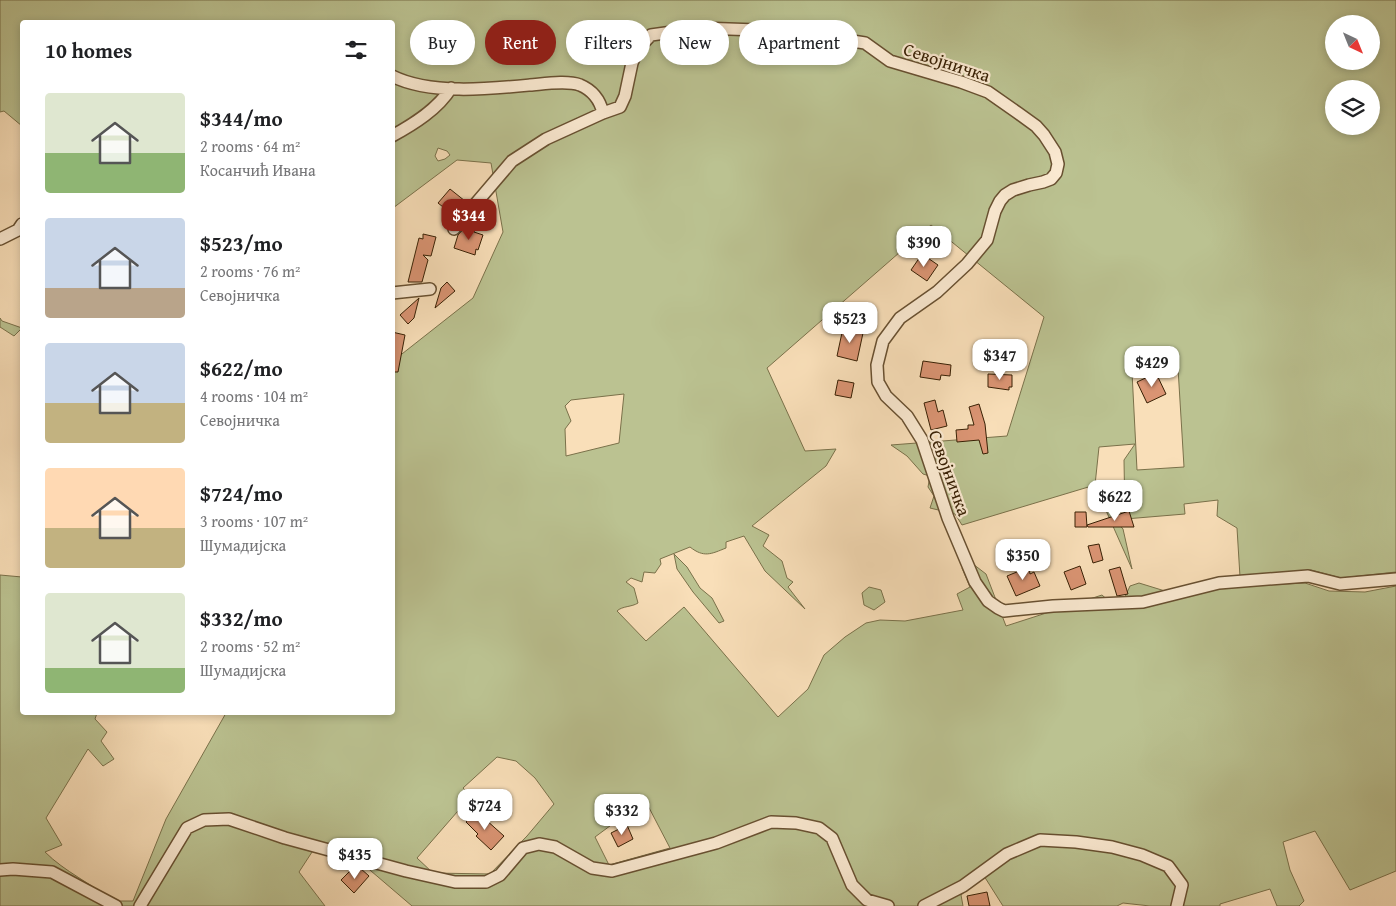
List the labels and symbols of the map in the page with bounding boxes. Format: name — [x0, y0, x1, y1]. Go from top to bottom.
north arrow — [1325, 15, 1380, 70]
street label: Севојничка — [900, 35, 994, 89]
pin: $344 — [439, 198, 499, 241]
pin: $390 — [894, 226, 954, 268]
pin: $523 — [820, 302, 880, 344]
pin: $347 — [970, 338, 1030, 381]
pin: $429 — [1122, 346, 1182, 388]
street label: Севојничка — [922, 426, 978, 520]
pin: $622 — [1085, 480, 1145, 522]
pin: $350 — [993, 538, 1053, 581]
pin: $724 — [455, 788, 515, 831]
pin: $332 — [592, 794, 652, 836]
pin: $435 — [325, 838, 385, 880]

